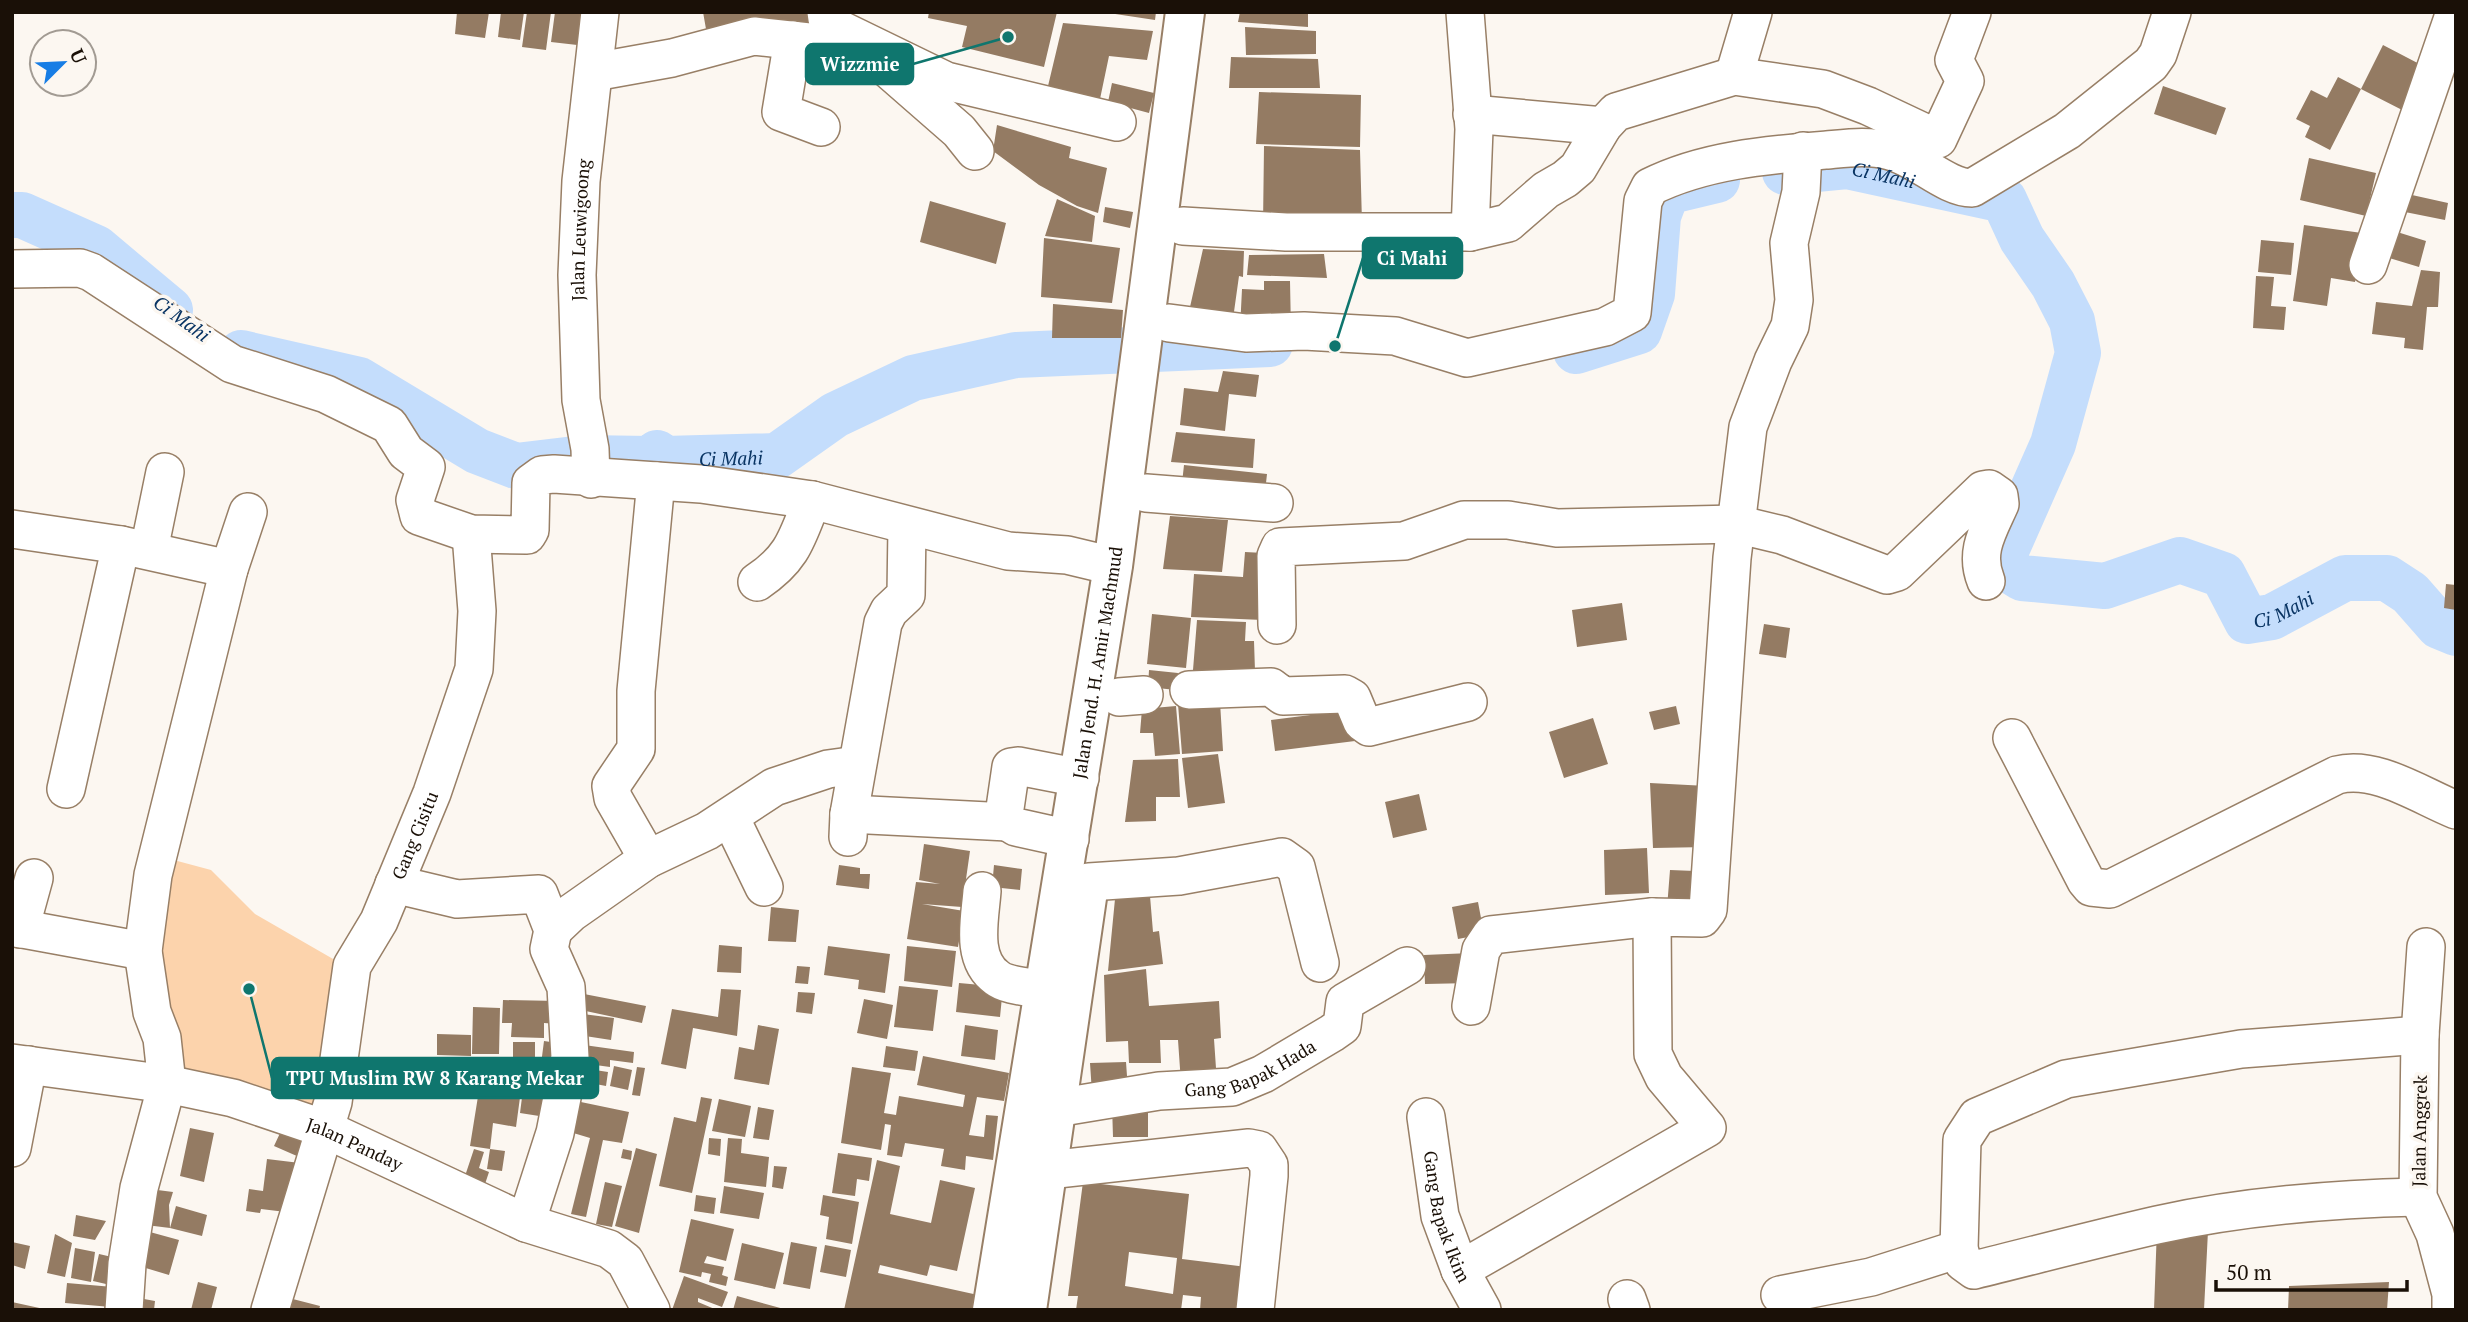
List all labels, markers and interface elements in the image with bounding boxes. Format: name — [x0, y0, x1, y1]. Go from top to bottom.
north arrow — [28, 28, 98, 98]
callout: Wizzmie — [806, 44, 913, 84]
text: U — [65, 45, 93, 68]
text: Wizzmie — [820, 51, 900, 76]
water label: Ci Mahi — [1850, 155, 1919, 193]
street label: Jalan Leuwigoong — [565, 157, 595, 301]
callout: Ci Mahi — [1363, 238, 1462, 278]
text: Ci Mahi — [1377, 245, 1447, 270]
water label: Ci Mahi — [149, 289, 216, 347]
water label: Ci Mahi — [698, 444, 764, 471]
street label: Jalan Jend. H. Amir Machmud — [1067, 545, 1127, 780]
water label: Ci Mahi — [2251, 584, 2318, 632]
street label: Gang Cisitu — [386, 788, 443, 883]
street label: Gang Bapak Hada — [1184, 1033, 1320, 1102]
callout: TPU Muslim RW 8 Karang Mekar — [272, 1058, 598, 1098]
text: TPU Muslim RW 8 Karang Mekar — [286, 1065, 585, 1090]
street label: Jalan Anggrek — [2406, 1074, 2432, 1187]
street label: Jalan Panday — [303, 1112, 408, 1176]
street label: Gang Bapak Ikim — [1419, 1149, 1477, 1287]
scale bar — [2216, 1248, 2407, 1292]
text: 50 m — [2226, 1258, 2272, 1286]

